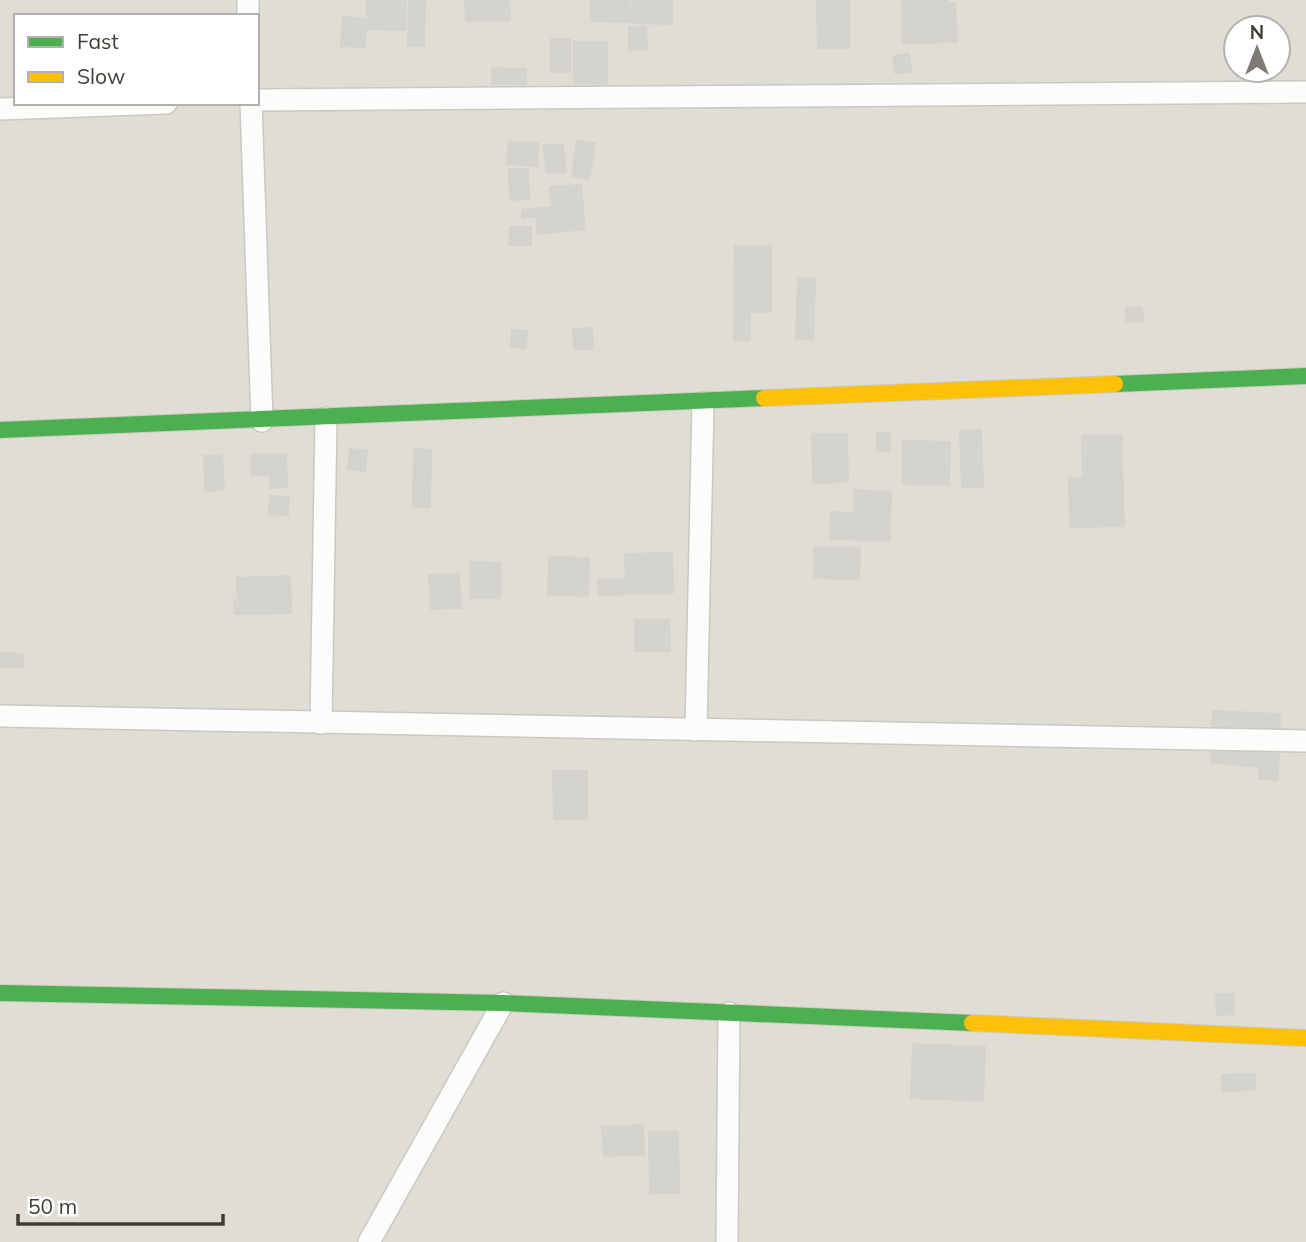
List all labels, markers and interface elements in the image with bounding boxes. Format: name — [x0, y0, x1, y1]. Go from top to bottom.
legend — [14, 14, 259, 105]
north arrow — [1222, 14, 1292, 84]
text: N — [1250, 20, 1264, 44]
text: Fast — [77, 28, 119, 54]
text: Slow — [77, 63, 125, 89]
scale bar — [18, 1182, 222, 1226]
text: 50 m — [28, 1193, 77, 1219]

